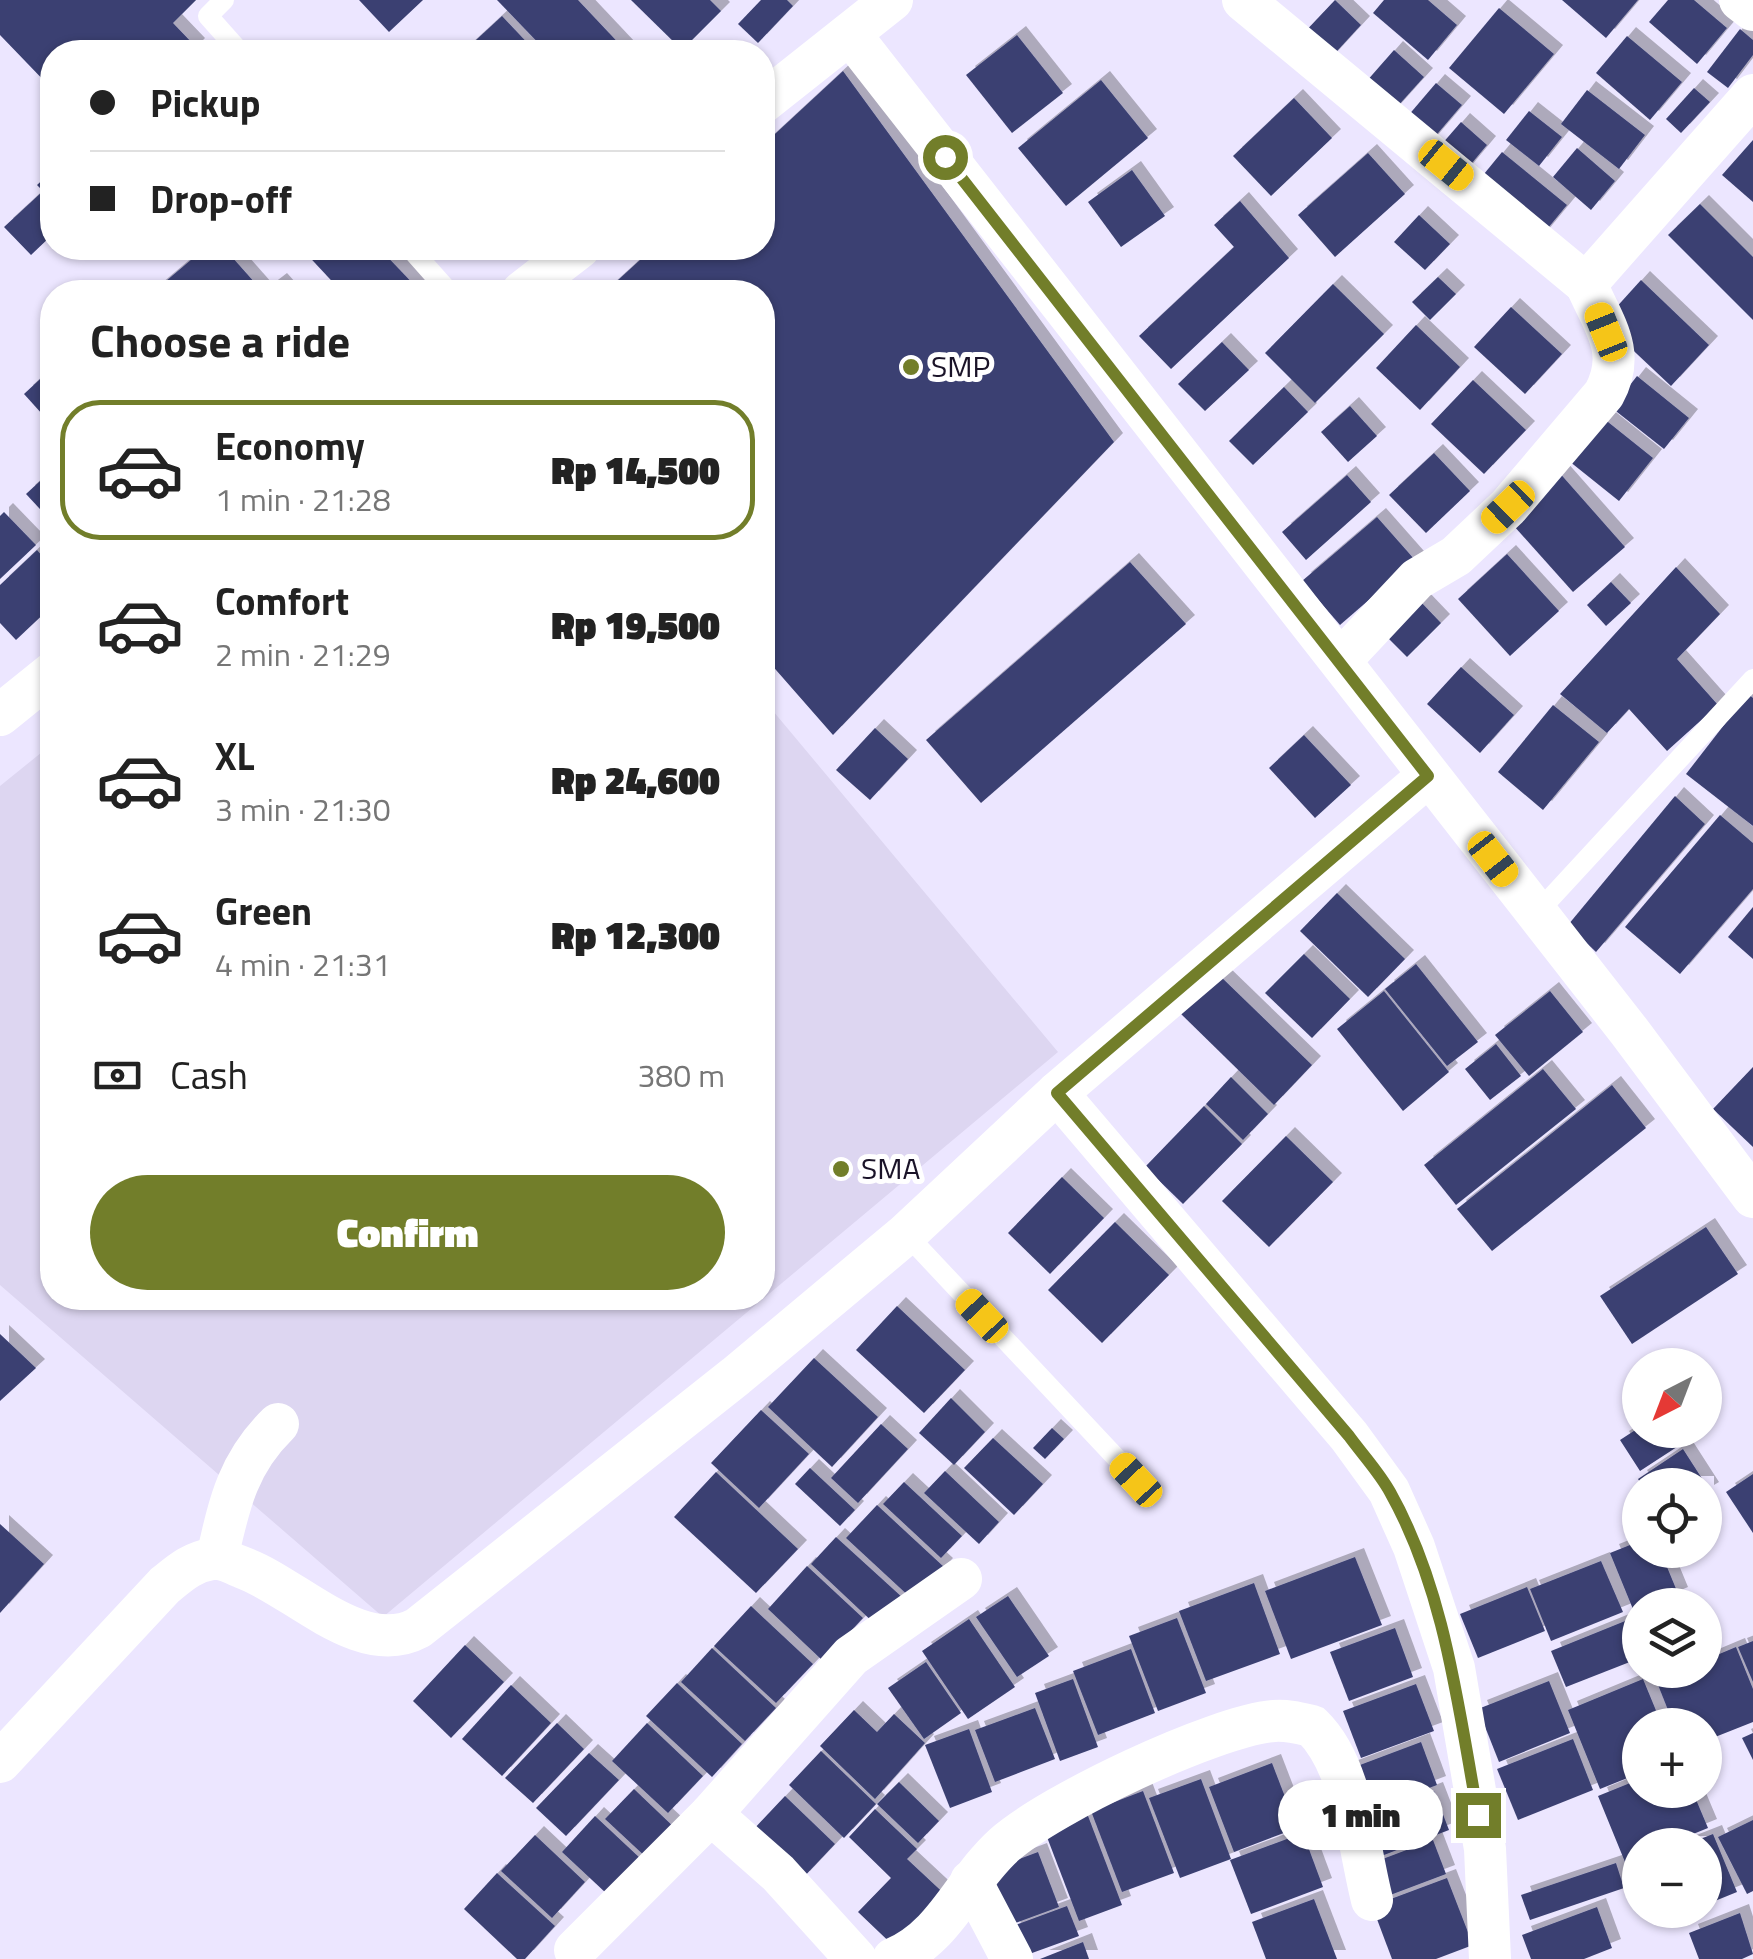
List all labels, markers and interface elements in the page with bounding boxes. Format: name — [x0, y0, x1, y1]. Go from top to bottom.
text: Pickup — [150, 74, 260, 132]
car — [1413, 134, 1479, 196]
route start — [923, 135, 968, 180]
text: Drop-off — [150, 170, 292, 228]
car — [1581, 299, 1631, 365]
text: Choose a ride — [90, 306, 350, 374]
place label: SMP — [931, 343, 990, 389]
marker: SMP — [900, 356, 922, 378]
text: Economy — [215, 417, 365, 475]
icon: car — [95, 425, 185, 515]
text: Rp 14,500 — [551, 441, 720, 499]
text: 1 min · 21:28 — [215, 475, 391, 523]
car — [1476, 475, 1540, 539]
text: Comfort — [215, 572, 349, 630]
icon: car — [95, 580, 185, 670]
text: Rp 19,500 — [551, 596, 720, 654]
text: 2 min · 21:29 — [215, 630, 391, 678]
text: XL — [215, 727, 255, 785]
icon: car — [95, 735, 185, 825]
text: Rp 24,600 — [551, 751, 720, 809]
text: 3 min · 21:30 — [215, 785, 391, 833]
car — [1463, 826, 1523, 892]
text: Green — [215, 882, 312, 940]
icon: car — [95, 890, 185, 980]
text: Rp 12,300 — [551, 906, 720, 964]
text: 4 min · 21:31 — [215, 940, 391, 988]
text: Cash — [170, 1046, 248, 1104]
icon: cash — [90, 1048, 145, 1103]
text: 380 m — [637, 1051, 725, 1099]
place label: SMA — [861, 1145, 920, 1191]
marker: SMA — [830, 1158, 852, 1180]
button: Confirm — [90, 1175, 725, 1290]
car — [951, 1284, 1013, 1348]
north arrow — [1622, 1348, 1722, 1448]
map controls — [1622, 1348, 1722, 1928]
car — [1105, 1448, 1167, 1512]
button: locate — [1622, 1468, 1722, 1568]
button: layers — [1622, 1588, 1722, 1688]
button: + — [1622, 1708, 1722, 1808]
callout: 1 min — [1278, 1780, 1443, 1850]
text: 1 min — [1321, 1791, 1400, 1839]
route end — [1456, 1793, 1501, 1838]
button: − — [1622, 1828, 1722, 1928]

